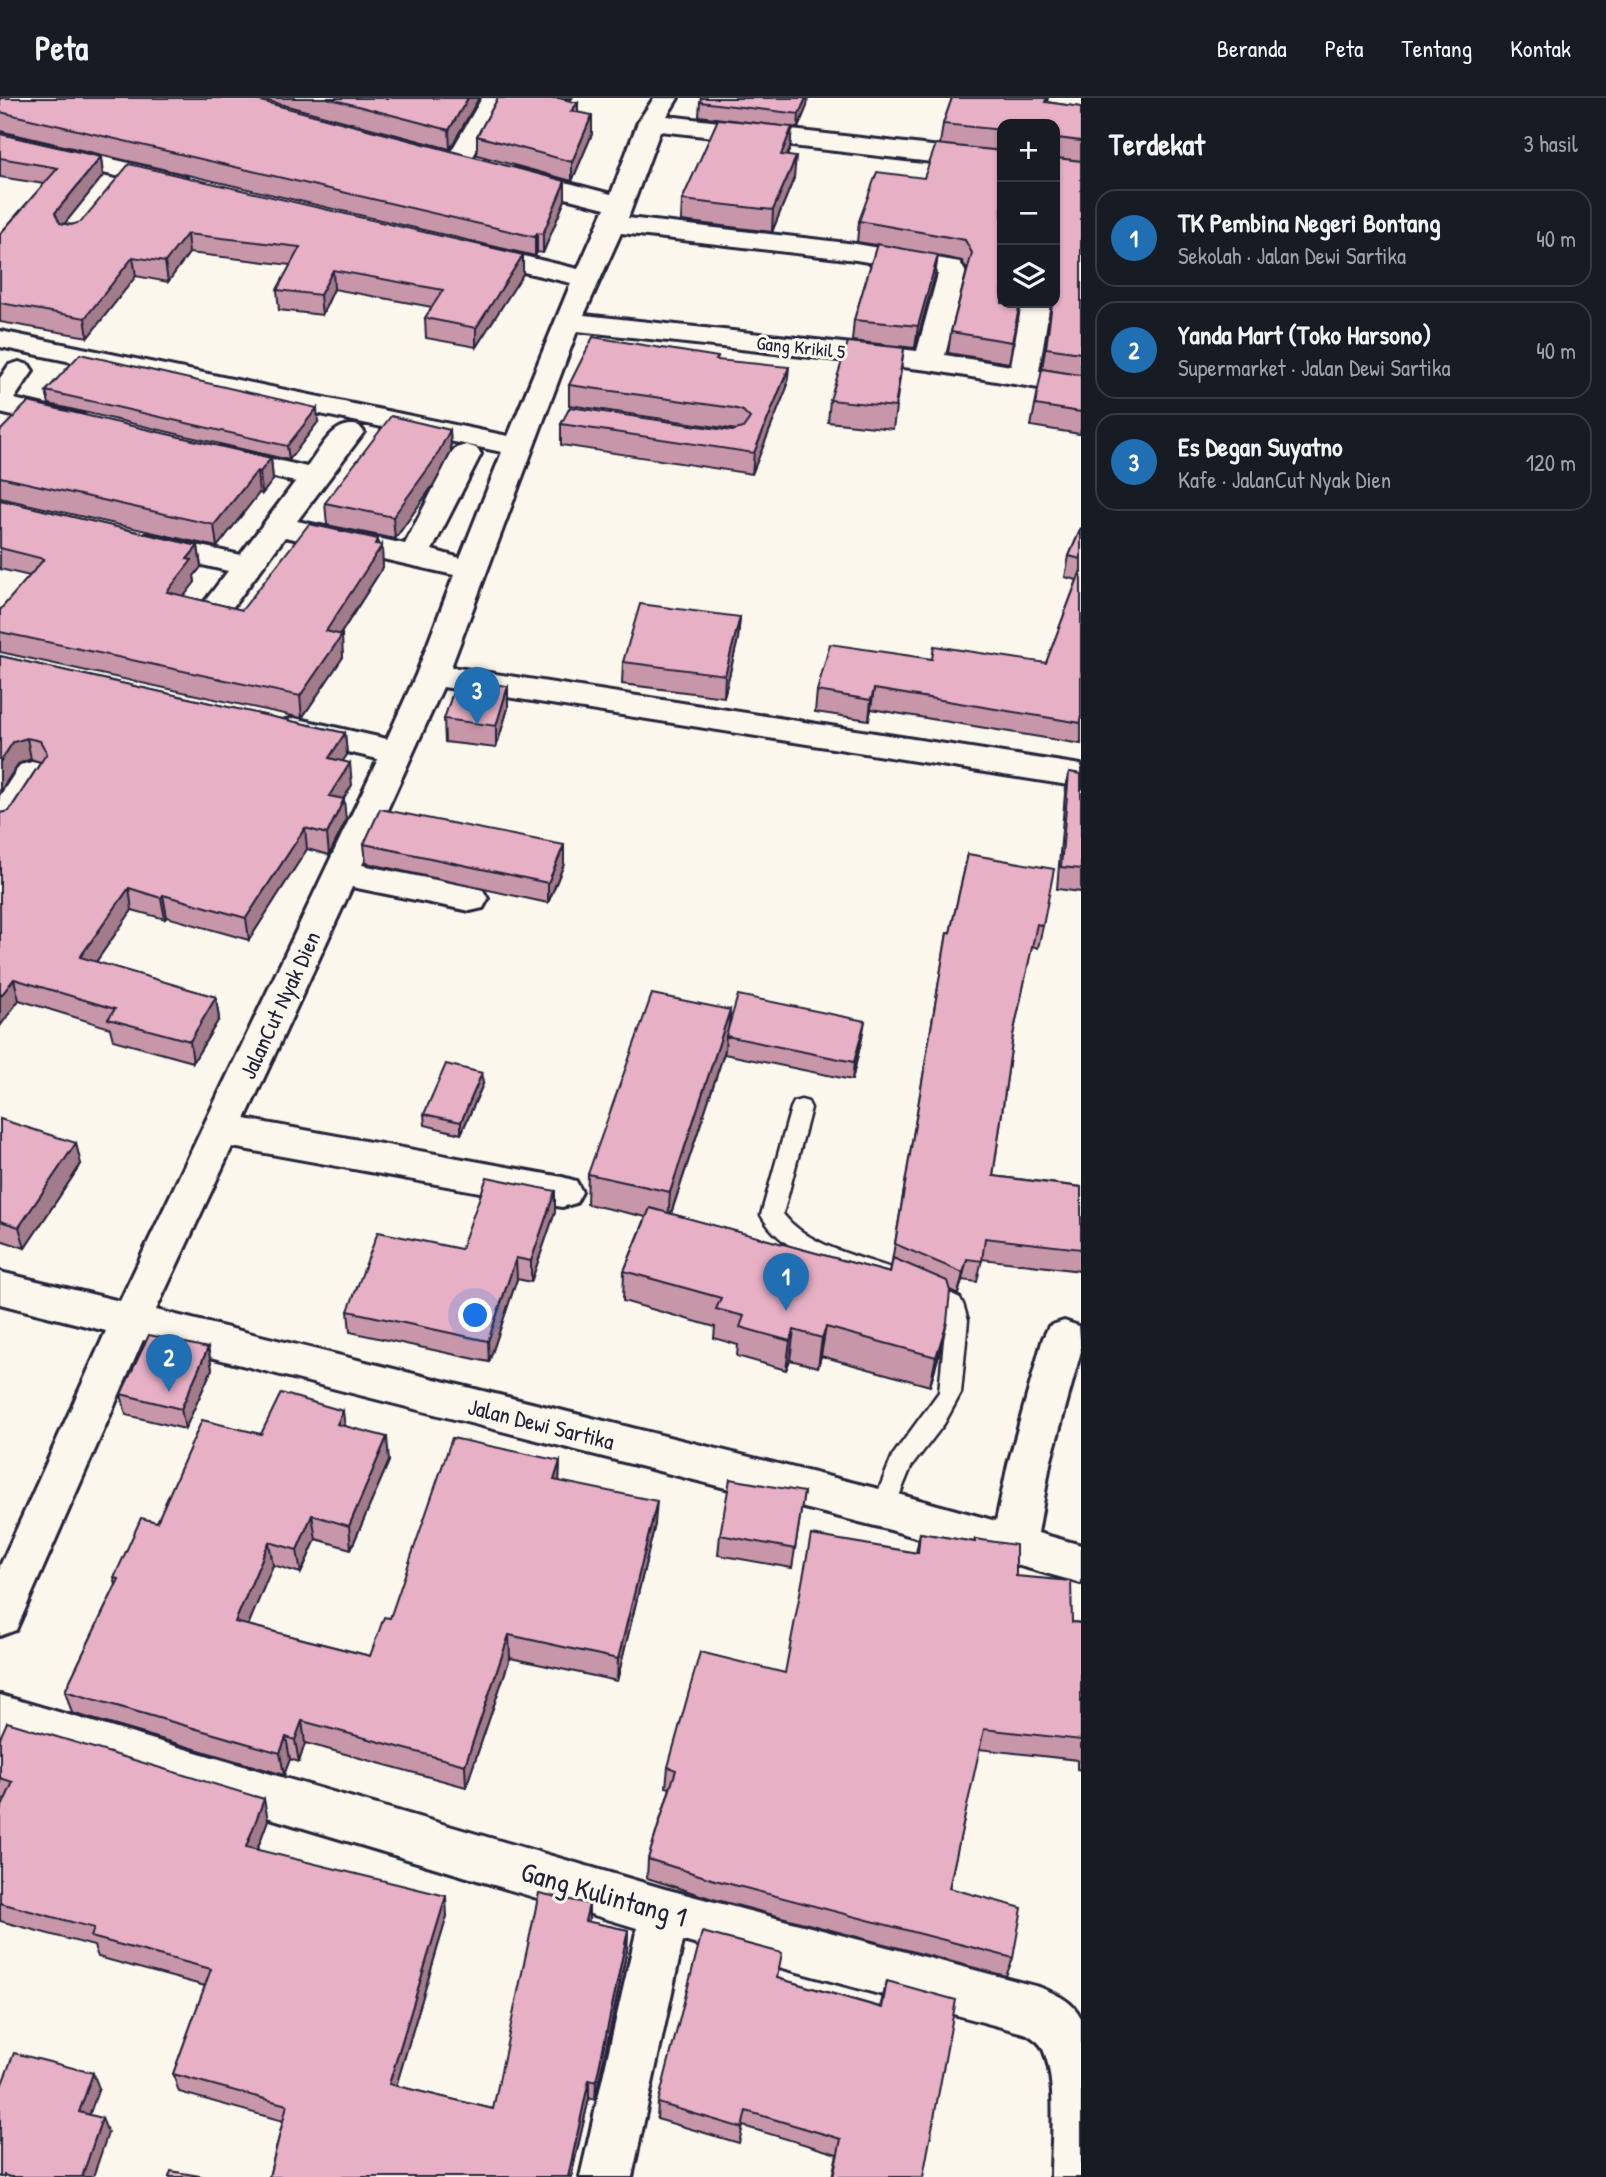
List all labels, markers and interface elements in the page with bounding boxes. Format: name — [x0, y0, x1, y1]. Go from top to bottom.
text: Peta — [35, 26, 88, 70]
text: Beranda — [1217, 32, 1287, 64]
text: Peta — [1325, 32, 1363, 64]
text: Tentang — [1401, 32, 1472, 64]
text: Kontak — [1510, 32, 1571, 64]
map controls — [997, 119, 1060, 308]
button: + — [997, 119, 1060, 182]
text: Terdekat — [1109, 124, 1205, 164]
text: 3 hasil — [1524, 128, 1578, 159]
button: − — [997, 182, 1060, 245]
text: TK Pembina Negeri Bontang — [1178, 205, 1441, 240]
text: 1 — [1130, 223, 1138, 254]
text: 40 m — [1536, 223, 1576, 254]
text: Sekolah · Jalan Dewi Sartika — [1178, 240, 1406, 271]
button: layers — [997, 245, 1060, 308]
text: Yanda Mart (Toko Harsono) — [1178, 317, 1431, 352]
street label: Gang Krikil 5 — [755, 329, 847, 365]
text: 2 — [1129, 335, 1139, 366]
text: 40 m — [1536, 335, 1576, 366]
text: Supermarket · Jalan Dewi Sartika — [1178, 352, 1450, 383]
text: Es Degan Suyatno — [1178, 429, 1342, 464]
text: 3 — [1129, 447, 1139, 478]
text: 120 m — [1526, 447, 1576, 478]
text: Kafe · JalanCut Nyak Dien — [1178, 464, 1391, 495]
pin: 3 — [454, 667, 500, 725]
street label: JalanCut Nyak Dien — [232, 926, 327, 1084]
pin: 1 — [763, 1253, 809, 1311]
your location — [458, 1298, 492, 1332]
pin: 2 — [146, 1334, 192, 1392]
street label: Jalan Dewi Sartika — [465, 1390, 617, 1457]
street label: Gang Kulintang 1 — [517, 1852, 691, 1936]

